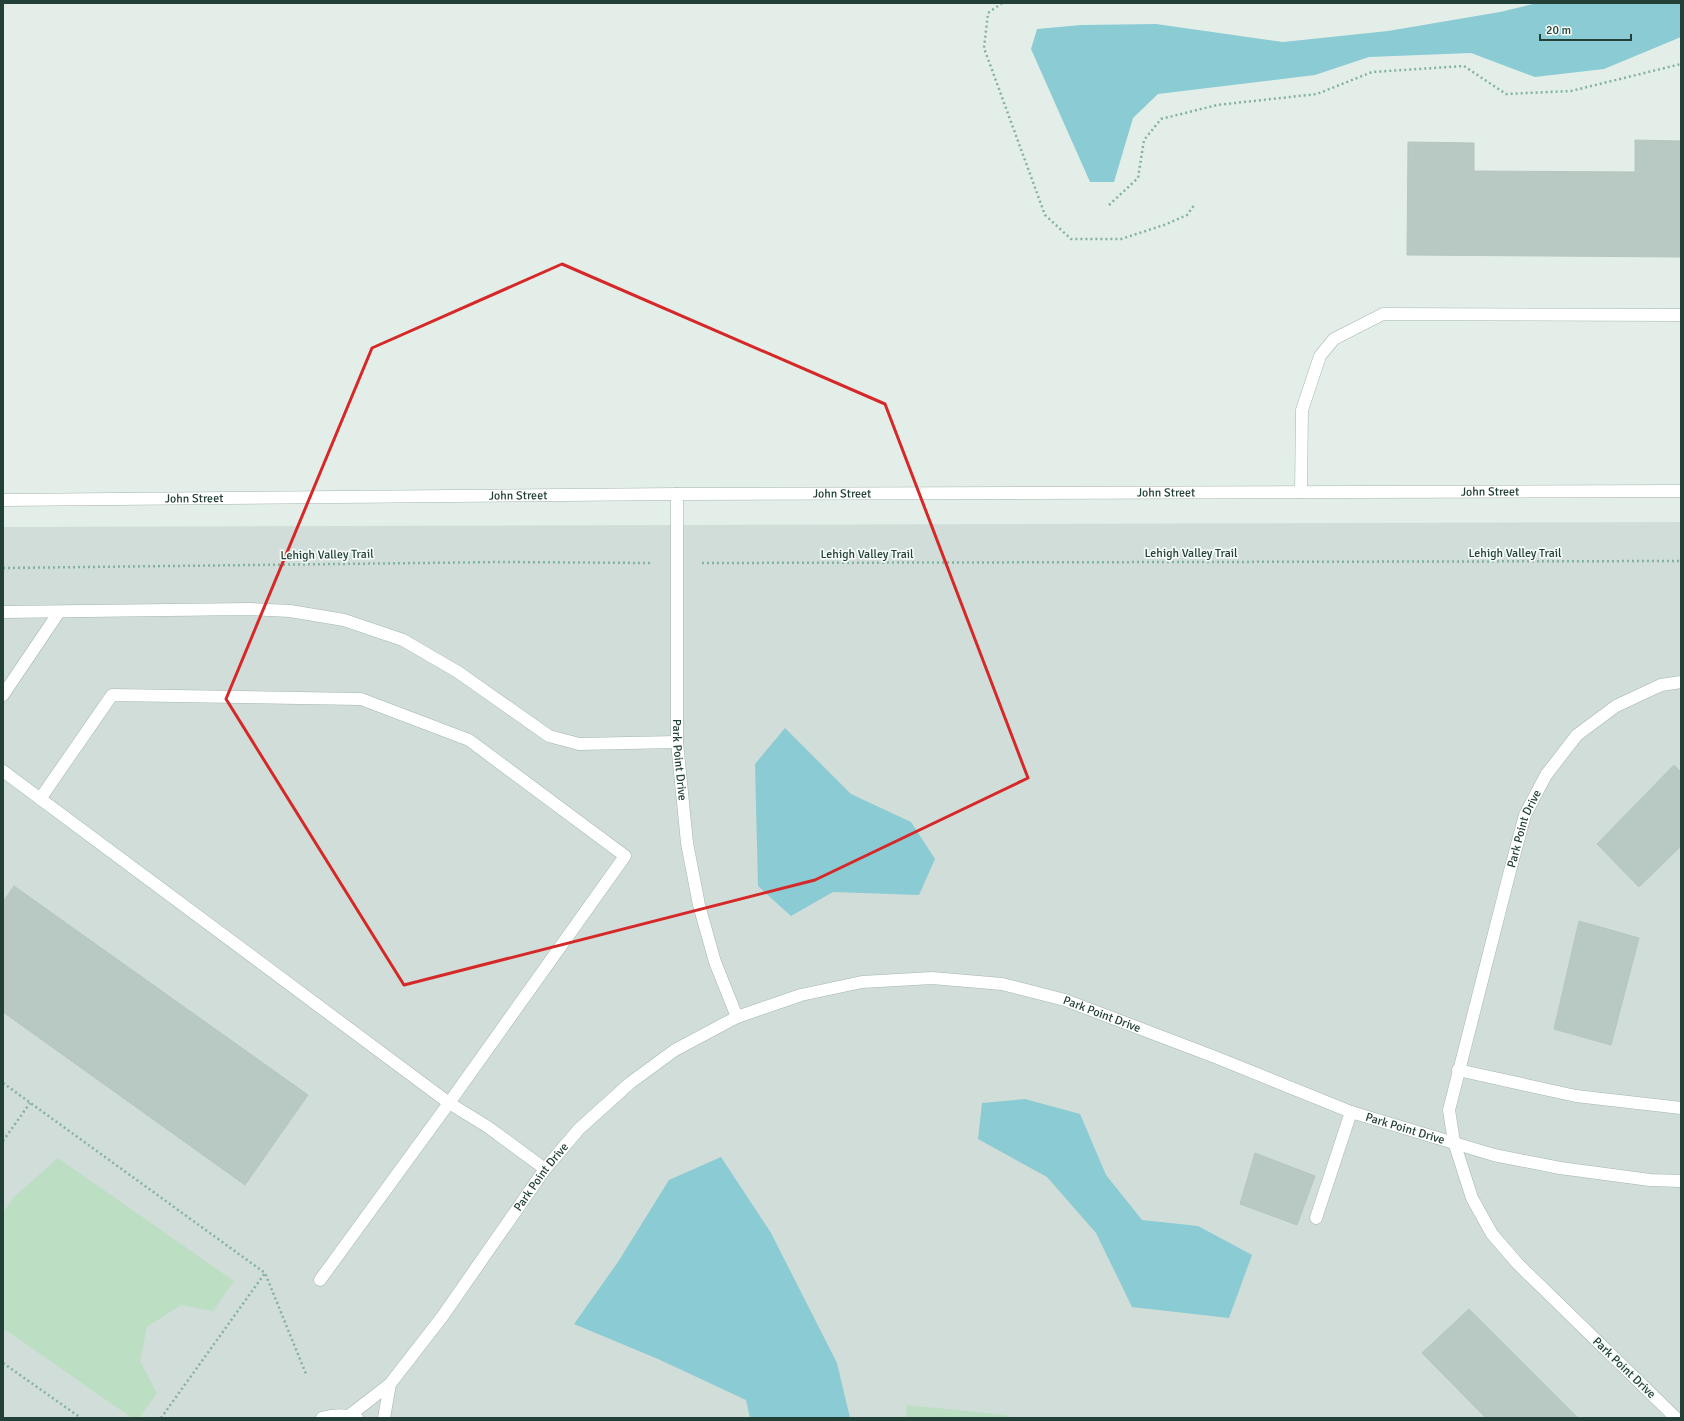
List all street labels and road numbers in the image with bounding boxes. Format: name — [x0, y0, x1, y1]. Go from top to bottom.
street label: John Street — [1461, 484, 1519, 499]
street label: John Street — [1137, 485, 1195, 500]
street label: John Street — [813, 486, 871, 501]
street label: John Street — [489, 488, 547, 503]
street label: John Street — [165, 491, 223, 506]
street label: Lehigh Valley Trail — [1144, 546, 1238, 561]
street label: Lehigh Valley Trail — [1468, 546, 1562, 561]
street label: Lehigh Valley Trail — [280, 547, 374, 563]
street label: Lehigh Valley Trail — [820, 547, 914, 562]
street label: Park Point Drive — [670, 719, 690, 801]
street label: Park Point Drive — [1504, 787, 1544, 869]
street label: Park Point Drive — [1061, 993, 1143, 1036]
street label: Park Point Drive — [1364, 1109, 1446, 1147]
street label: Park Point Drive — [510, 1140, 572, 1214]
street label: Park Point Drive — [1589, 1334, 1659, 1402]

